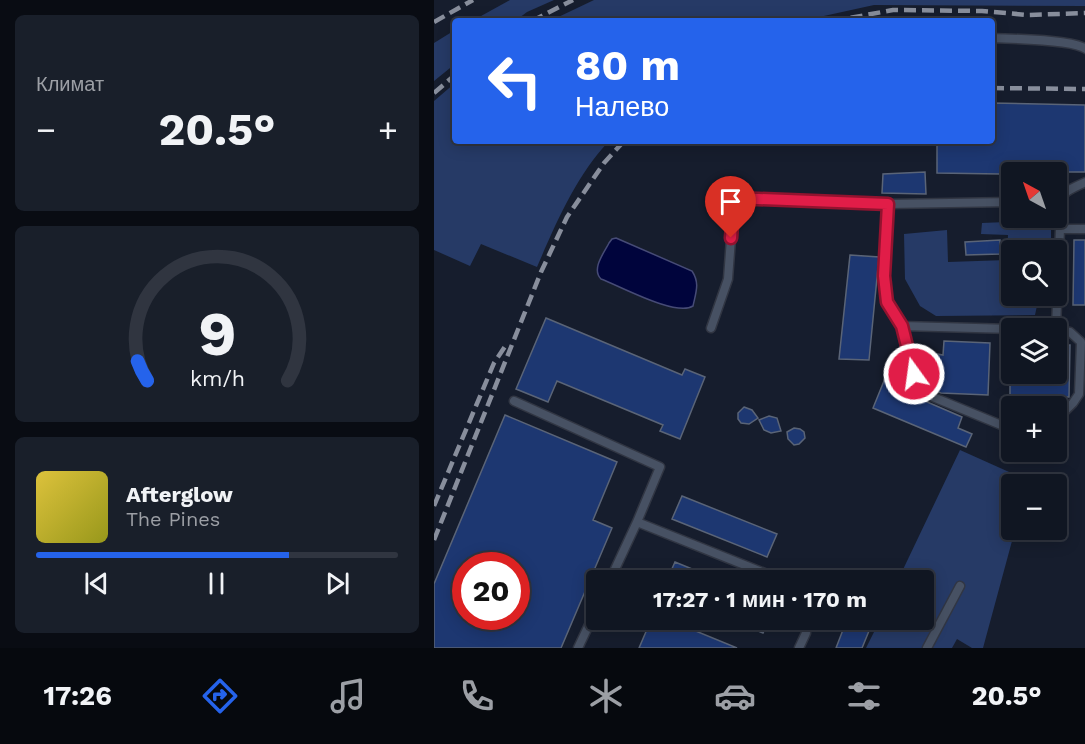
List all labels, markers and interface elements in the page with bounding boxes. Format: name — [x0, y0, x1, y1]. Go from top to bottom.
text: 80 m — [575, 41, 680, 90]
icon: left — [476, 42, 554, 120]
text: Климат — [36, 72, 104, 96]
text: Налево — [575, 91, 669, 123]
text: 20.5° — [159, 103, 275, 156]
text: − — [36, 110, 56, 149]
text: + — [378, 110, 398, 149]
north arrow — [1001, 162, 1067, 228]
map controls — [1001, 162, 1067, 540]
pin — [705, 176, 756, 238]
icon: arrive — [714, 185, 747, 218]
button: search — [1001, 240, 1067, 306]
text: 9 — [198, 297, 236, 370]
button: layers — [1001, 318, 1067, 384]
position arrow — [882, 342, 946, 406]
text: km/h — [189, 366, 245, 391]
button: + — [1001, 396, 1067, 462]
button: − — [1001, 474, 1067, 540]
text: Afterglow — [126, 482, 233, 507]
text: The Pines — [126, 507, 220, 531]
speed limit sign: 20 — [452, 552, 530, 630]
icon: previous — [80, 567, 113, 600]
icon: pause — [200, 567, 233, 600]
icon: next — [321, 567, 354, 600]
text: 17:27 · 1 мин · 170 m — [653, 587, 867, 612]
icon: directions — [199, 675, 241, 717]
icon: music — [327, 675, 369, 717]
icon: phone — [456, 675, 498, 717]
icon: climate — [585, 675, 627, 717]
icon: car — [714, 675, 756, 717]
icon: filters — [843, 675, 885, 717]
text: 17:26 — [43, 680, 112, 712]
text: 20.5° — [971, 680, 1042, 712]

